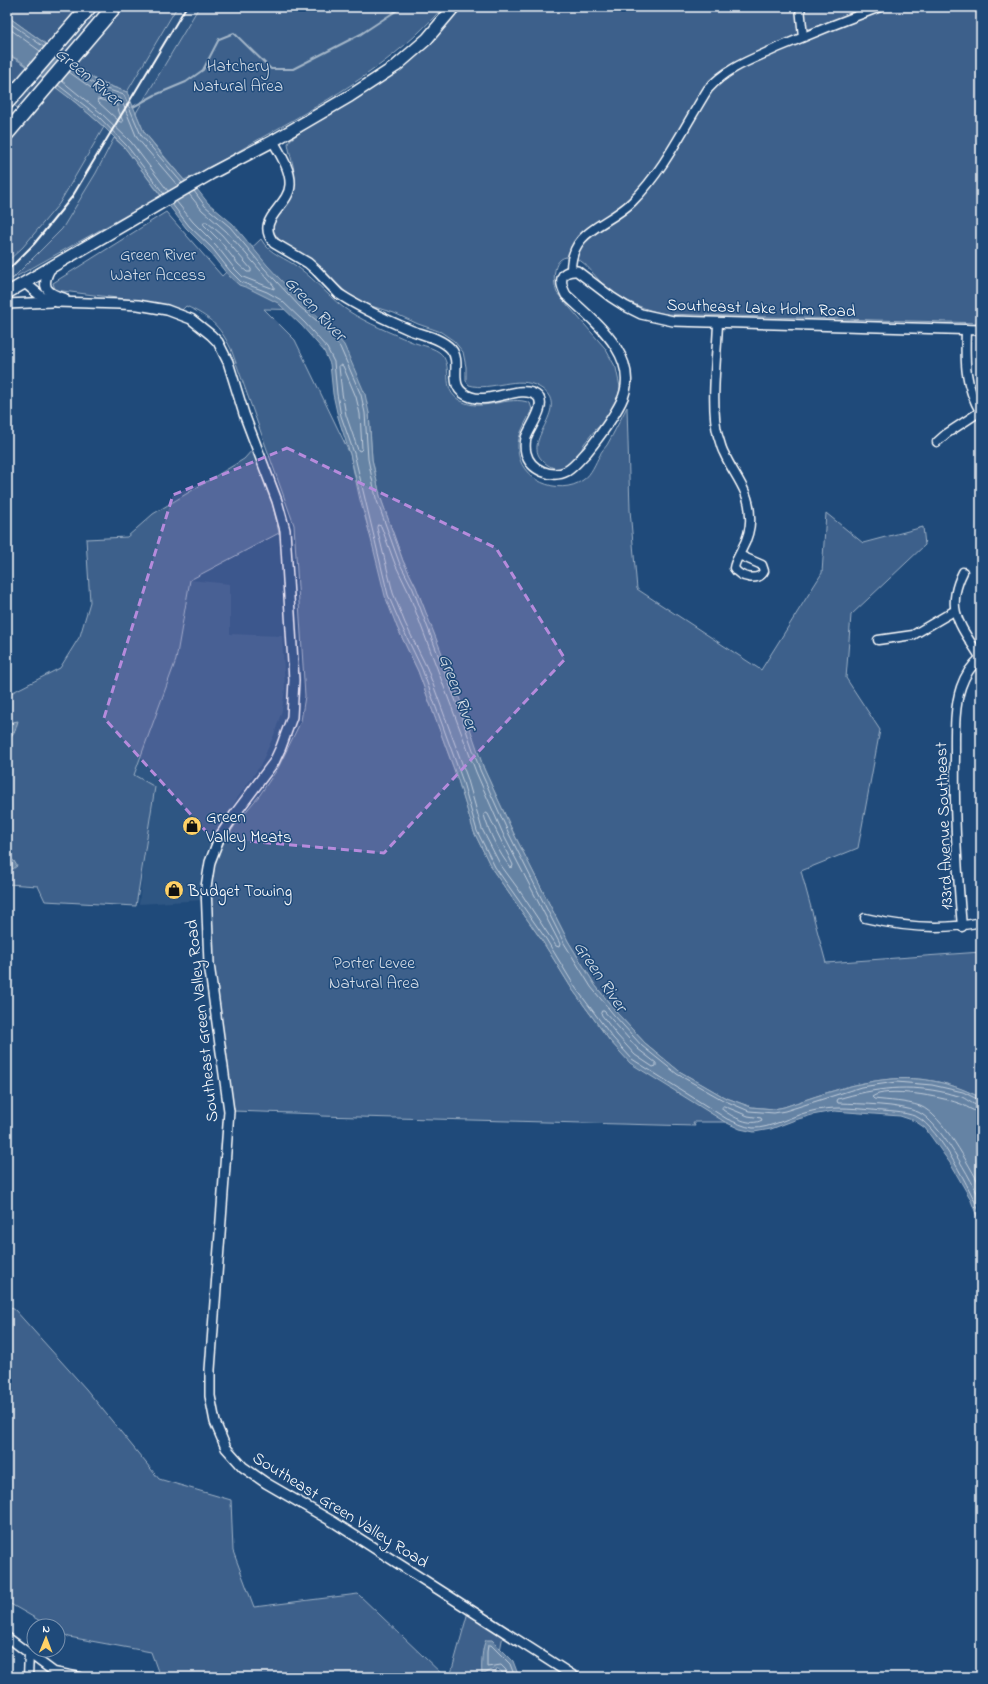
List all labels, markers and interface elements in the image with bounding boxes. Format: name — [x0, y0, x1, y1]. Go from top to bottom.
water label: Green River — [48, 42, 129, 115]
park label: Hatchery Natural Area — [193, 54, 283, 99]
park label: Green River Water Access — [110, 243, 206, 288]
water label: Green River — [278, 271, 353, 350]
street label: Southeast Lake Holm Road — [666, 293, 856, 324]
water label: Green River — [431, 650, 485, 737]
street label: 133rd Avenue Southeast — [929, 741, 960, 910]
place label: Green Valley Meats — [205, 805, 292, 851]
shop icon: Green Valley Meats — [181, 815, 203, 837]
shop icon: Budget Towing — [163, 879, 185, 901]
place label: Budget Towing — [187, 879, 292, 906]
street label: Southeast Green Valley Road — [179, 918, 227, 1123]
water label: Green River — [566, 936, 634, 1020]
park label: Porter Levee Natural Area — [329, 951, 419, 996]
street label: Southeast Green Valley Road — [247, 1446, 434, 1576]
north arrow — [26, 1618, 66, 1658]
text: N — [42, 1621, 50, 1637]

